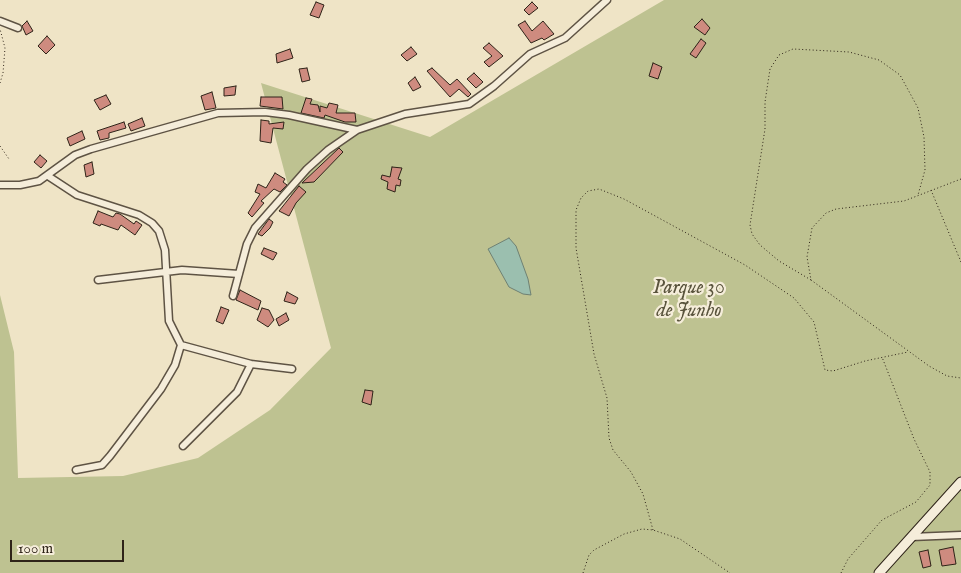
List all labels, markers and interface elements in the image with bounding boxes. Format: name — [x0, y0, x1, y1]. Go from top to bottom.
park label: Parque 30 de Junho — [653, 277, 725, 324]
scale bar — [12, 530, 126, 562]
text: 100 m — [18, 539, 53, 558]

